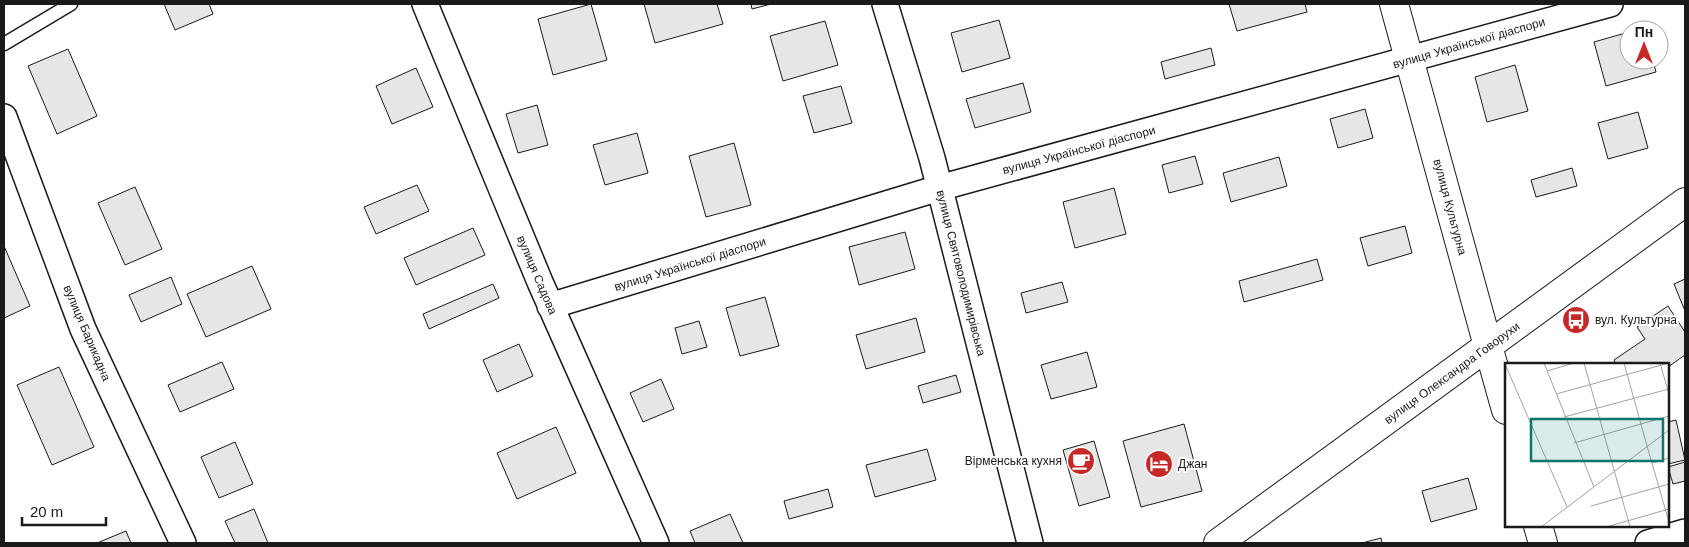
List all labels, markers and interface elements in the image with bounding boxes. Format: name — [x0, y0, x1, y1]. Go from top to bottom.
street label: вулиця Української діаспори — [1391, 15, 1547, 71]
north arrow — [1619, 20, 1669, 70]
text: Пн — [1635, 24, 1653, 40]
street label: вулиця Української діаспори — [1001, 123, 1157, 177]
street label: вулиця Культурна — [1430, 157, 1470, 257]
street label: вулиця Святоволодимирівська — [934, 189, 989, 358]
street label: вулиця Садова — [514, 233, 560, 317]
street label: вулиця Української діаспори — [613, 234, 767, 294]
street label: вулиця Барикадна — [60, 283, 114, 383]
bus stop icon: вул. Культурна — [1561, 305, 1591, 335]
place label: вул. Культурна — [1595, 313, 1677, 327]
street label: вулиця Олександра Говорухи — [1382, 319, 1522, 427]
inset map — [1505, 363, 1669, 527]
cafe icon: Вірменська кухня — [1066, 446, 1096, 476]
hotel icon: Джан — [1144, 449, 1174, 479]
place label: Вірменська кухня — [965, 454, 1062, 468]
place label: Джан — [1178, 457, 1207, 471]
scale bar — [22, 494, 106, 526]
text: 20 m — [30, 503, 63, 520]

